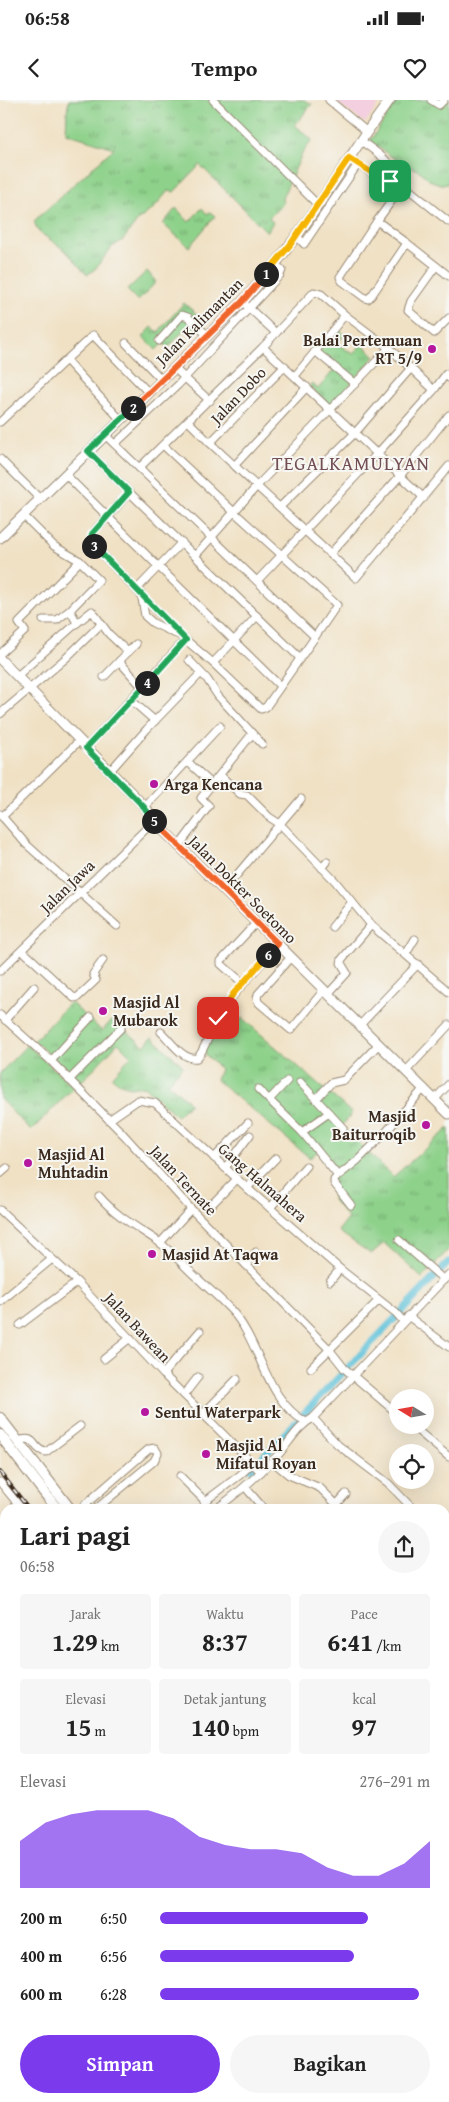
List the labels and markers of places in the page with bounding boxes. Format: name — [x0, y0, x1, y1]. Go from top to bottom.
pin — [369, 160, 411, 202]
pin: 1 — [254, 262, 278, 286]
place label: Balai Pertemuan RT 5/9 — [303, 328, 423, 370]
marker: Balai Pertemuan RT 5/9 — [426, 343, 438, 355]
pin: 2 — [120, 396, 146, 420]
pin: 3 — [82, 534, 106, 558]
pin: 4 — [134, 670, 160, 696]
place label: Arga Kencana — [164, 772, 263, 796]
marker: Arga Kencana — [148, 778, 160, 790]
pin: 5 — [142, 808, 166, 834]
pin: 6 — [256, 942, 280, 968]
place label: Masjid Al Mubarok — [113, 990, 179, 1032]
pin — [197, 997, 239, 1039]
marker: Masjid Al Mubarok — [97, 1005, 109, 1017]
place label: Masjid Baiturroqib — [332, 1104, 417, 1146]
marker: Masjid Baiturroqib — [420, 1119, 432, 1131]
place label: Masjid Al Muhtadin — [38, 1142, 109, 1184]
marker: Masjid Al Muhtadin — [22, 1157, 34, 1169]
place label: Masjid At Taqwa — [162, 1242, 279, 1266]
marker: Masjid At Taqwa — [146, 1248, 158, 1260]
place label: Sentul Waterpark — [155, 1400, 282, 1424]
marker: Sentul Waterpark — [139, 1406, 151, 1418]
place label: Masjid Al Mifatul Royan — [216, 1433, 317, 1475]
marker: Masjid Al Mifatul Royan — [200, 1448, 212, 1460]

